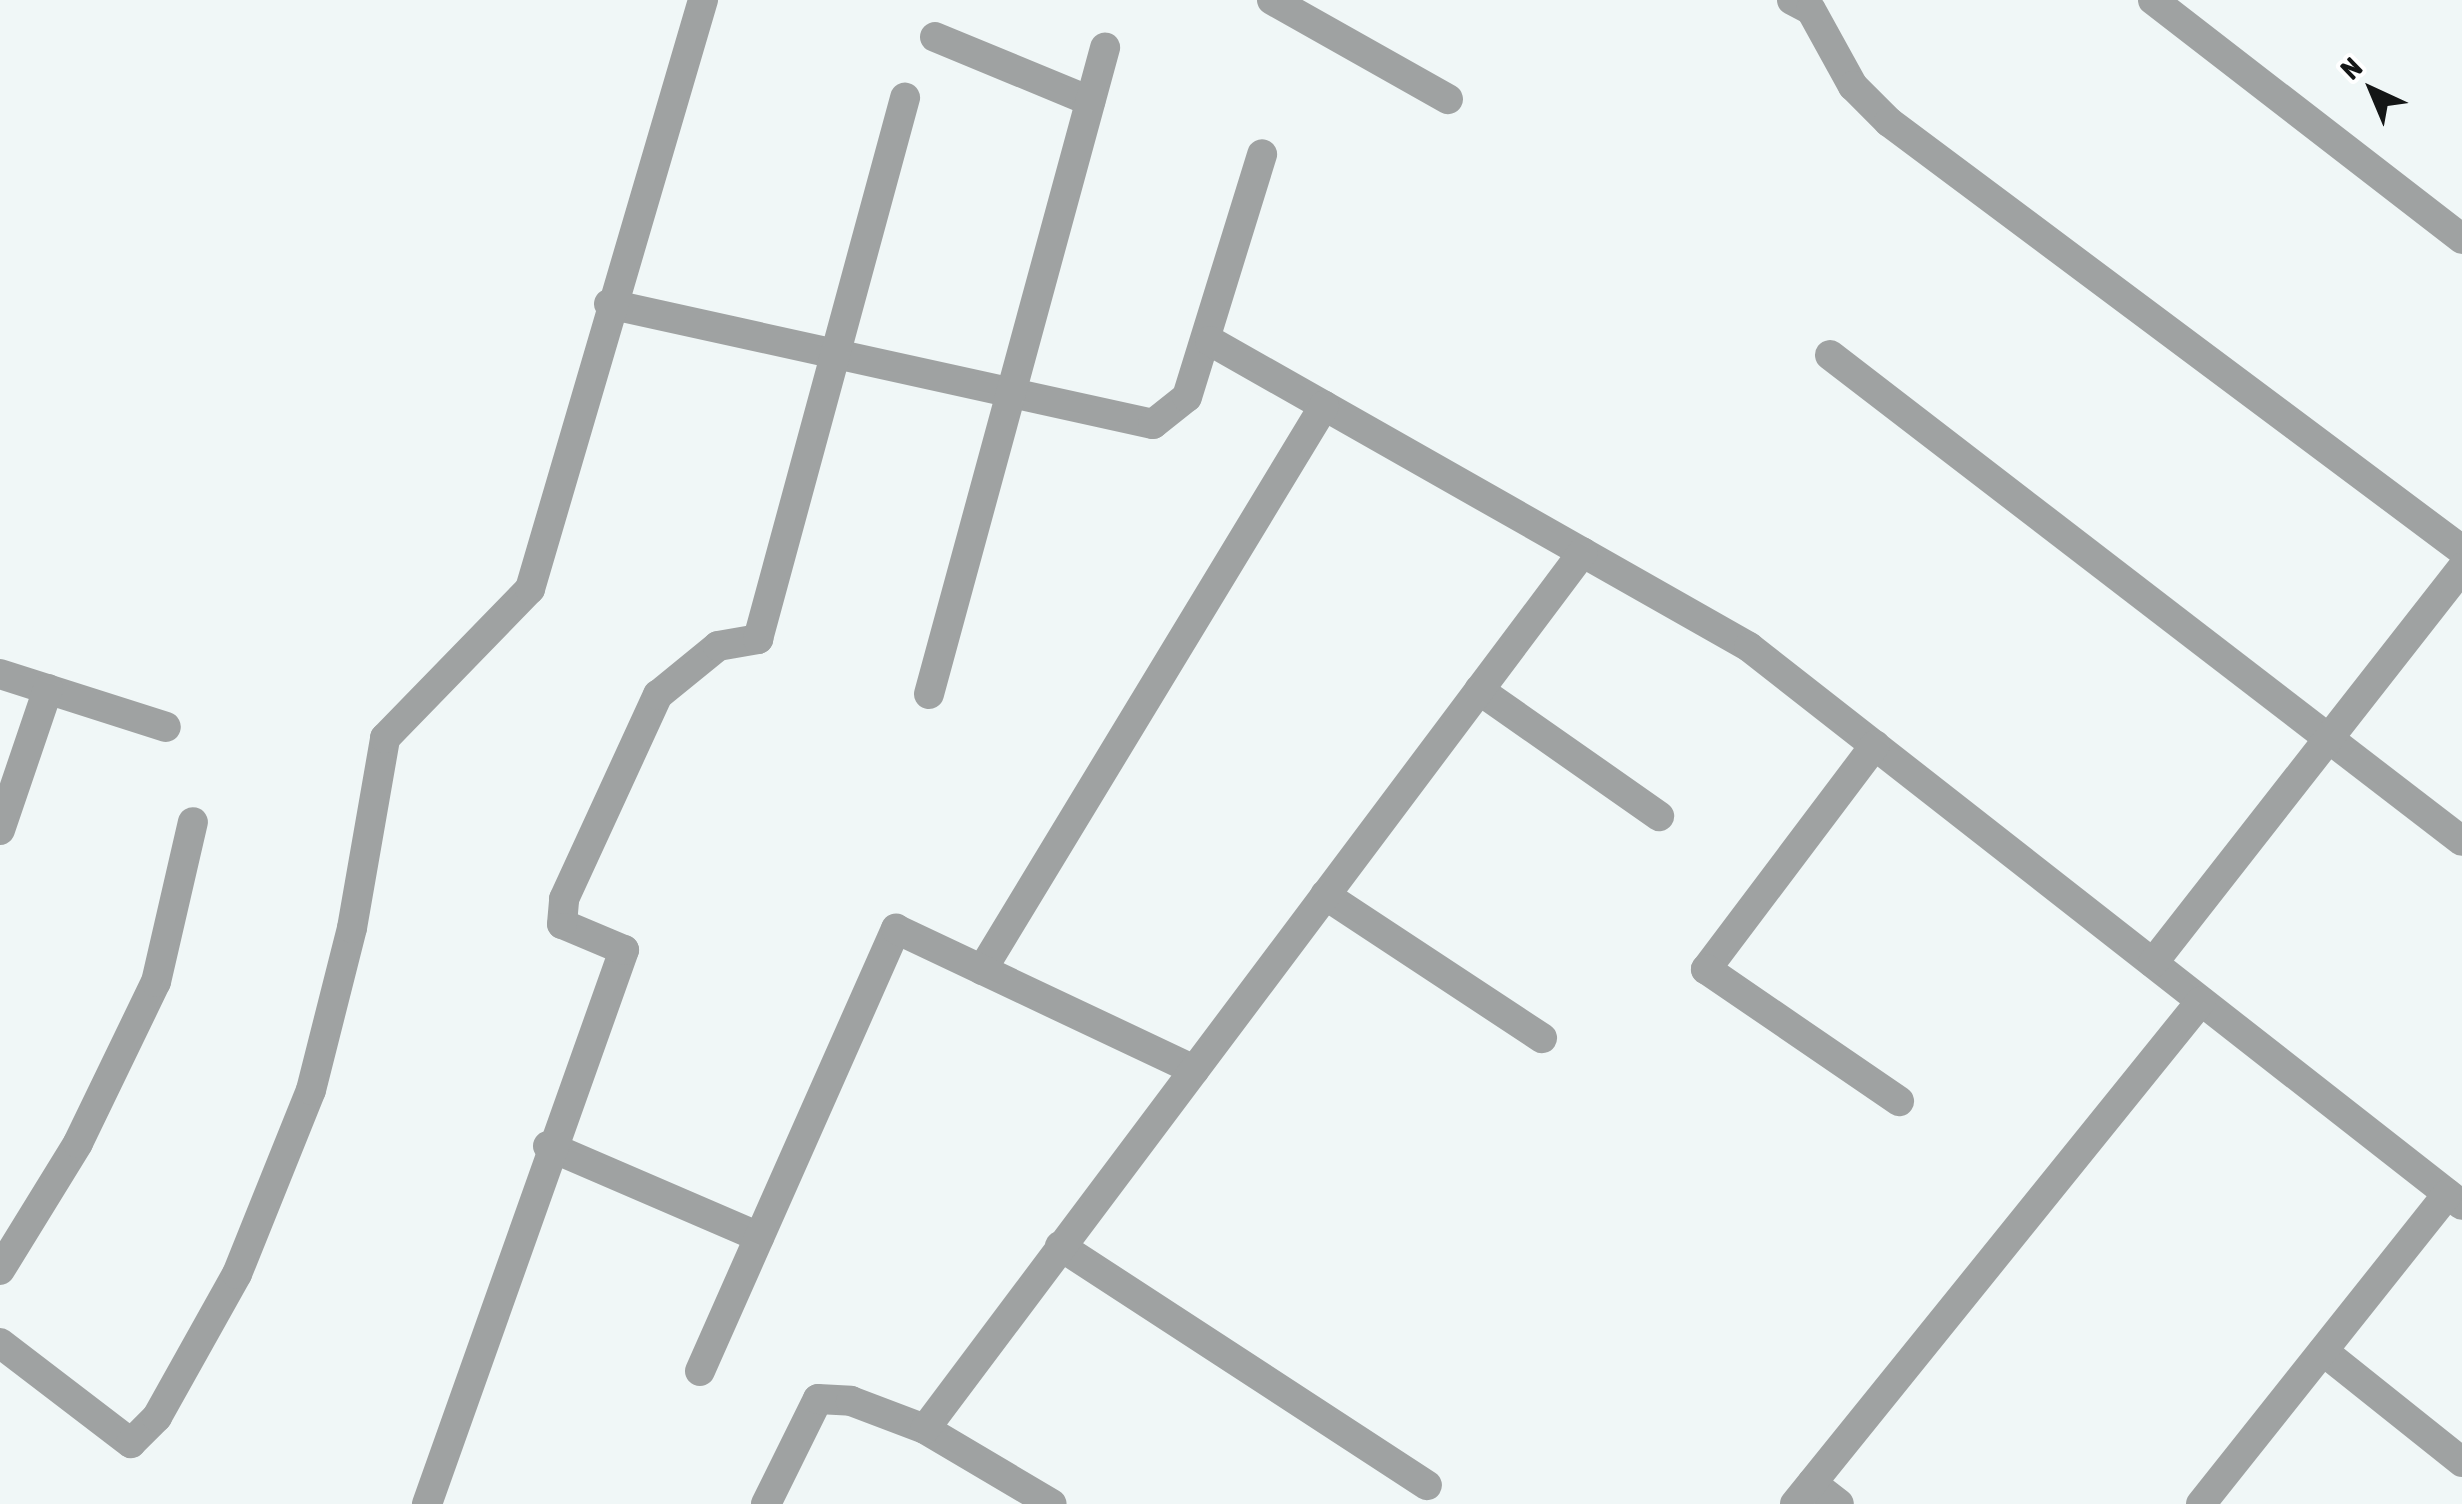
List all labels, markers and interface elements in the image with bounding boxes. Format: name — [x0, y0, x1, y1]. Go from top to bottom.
north arrow — [2322, 40, 2422, 140]
text: N — [2334, 51, 2368, 86]

